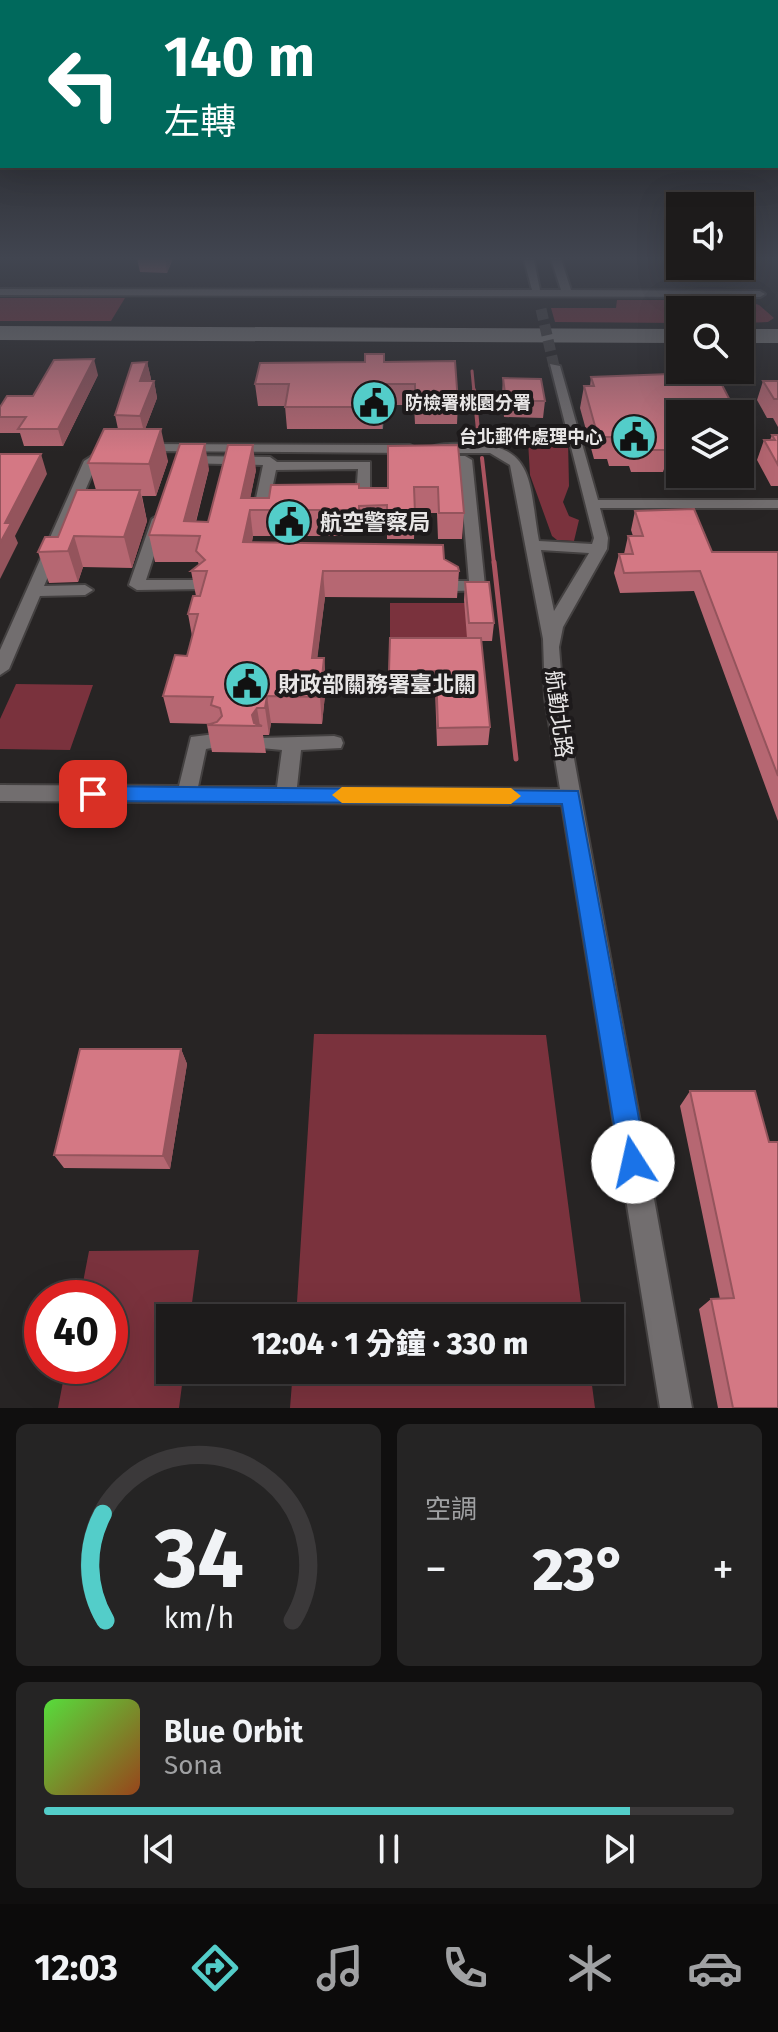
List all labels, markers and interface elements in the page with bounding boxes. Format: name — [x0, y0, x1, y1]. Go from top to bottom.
text: 140 m — [164, 24, 315, 91]
icon: left — [32, 32, 136, 136]
text: 左轉 — [164, 100, 236, 144]
map controls — [666, 192, 754, 488]
button: sound — [666, 192, 754, 280]
button: search — [666, 296, 754, 384]
public building icon: 防檢署桃園分署 — [350, 379, 398, 427]
place label: 防檢署桃園分署 — [405, 392, 531, 414]
button: layers — [666, 400, 754, 488]
public building icon: 台北郵件處理中心 — [610, 413, 658, 461]
place label: 台北郵件處理中心 — [459, 426, 603, 448]
public building icon: 航空警察局 — [265, 498, 313, 546]
place label: 航空警察局 — [320, 509, 430, 536]
public building icon: 財政部關務署臺北關 — [223, 660, 271, 708]
street label: 航勤北路 — [540, 669, 578, 759]
place label: 財政部關務署臺北關 — [278, 671, 476, 698]
pin — [59, 760, 127, 828]
icon: arrive — [71, 772, 115, 816]
position arrow — [591, 1120, 675, 1204]
speed limit sign: 40 — [24, 1280, 128, 1384]
text: 12:04 · 1 分鐘 · 330 m — [252, 1326, 528, 1362]
text: 空調 — [425, 1494, 477, 1525]
text: 34 — [152, 1509, 244, 1609]
text: 23° — [533, 1534, 626, 1606]
text: − — [425, 1543, 447, 1596]
text: + — [712, 1543, 734, 1596]
text: km/h — [163, 1601, 234, 1636]
text: Blue Orbit — [164, 1714, 303, 1750]
text: Sona — [164, 1750, 223, 1781]
icon: previous — [137, 1827, 181, 1871]
icon: pause — [367, 1827, 411, 1871]
icon: next — [597, 1827, 641, 1871]
icon: directions — [187, 1940, 243, 1996]
icon: music — [312, 1940, 368, 1996]
icon: phone — [437, 1940, 493, 1996]
icon: climate — [562, 1940, 618, 1996]
icon: car — [687, 1940, 743, 1996]
text: 12:03 — [35, 1946, 118, 1990]

